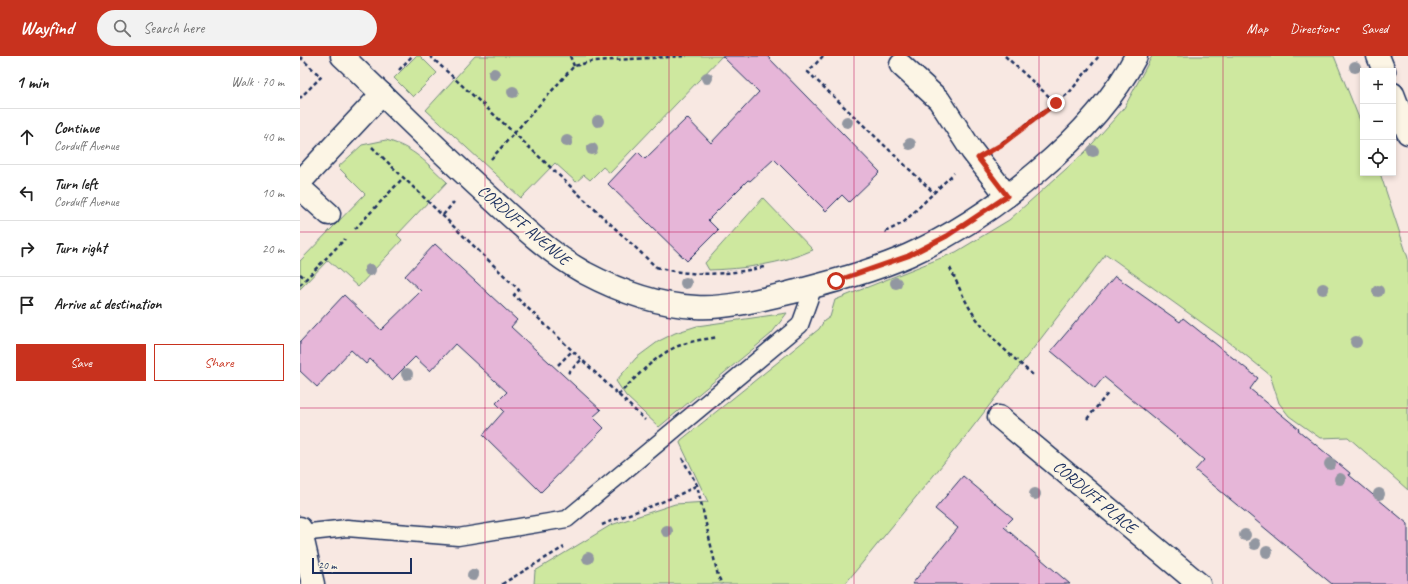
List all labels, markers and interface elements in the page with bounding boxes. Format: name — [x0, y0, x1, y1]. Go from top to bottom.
search box — [97, 10, 377, 46]
text: Wayfind — [20, 16, 73, 40]
icon: search — [111, 17, 133, 39]
text: Search here — [143, 19, 204, 38]
text: Map — [1247, 20, 1268, 37]
text: Directions — [1290, 20, 1339, 37]
text: Saved — [1361, 20, 1388, 37]
map controls — [1360, 68, 1396, 176]
button: + — [1360, 68, 1396, 104]
text: 1 min — [16, 72, 49, 93]
text: Walk · 70 m — [231, 74, 284, 90]
route end — [1047, 94, 1065, 112]
button: − — [1360, 104, 1396, 140]
text: Continue — [54, 119, 99, 138]
icon: ahead — [16, 126, 38, 148]
text: 40 m — [262, 129, 284, 145]
text: Corduff Avenue — [54, 138, 119, 154]
button: locate — [1360, 140, 1396, 176]
text: Turn left — [54, 175, 97, 194]
street label: CORDUFF AVENUE — [473, 180, 577, 272]
icon: left — [16, 182, 38, 204]
text: 10 m — [262, 185, 284, 201]
text: Corduff Avenue — [54, 194, 119, 210]
icon: right — [16, 238, 38, 260]
text: Turn right — [54, 239, 107, 258]
text: 20 m — [262, 241, 284, 257]
route start — [827, 272, 845, 290]
icon: arrive — [16, 294, 38, 316]
text: Arrive at destination — [54, 295, 161, 314]
button: Save — [16, 344, 146, 381]
button: Share — [154, 344, 284, 381]
street label: CORDUFF PLACE — [1049, 456, 1143, 539]
scale bar — [312, 556, 412, 575]
text: 20 m — [318, 558, 337, 572]

